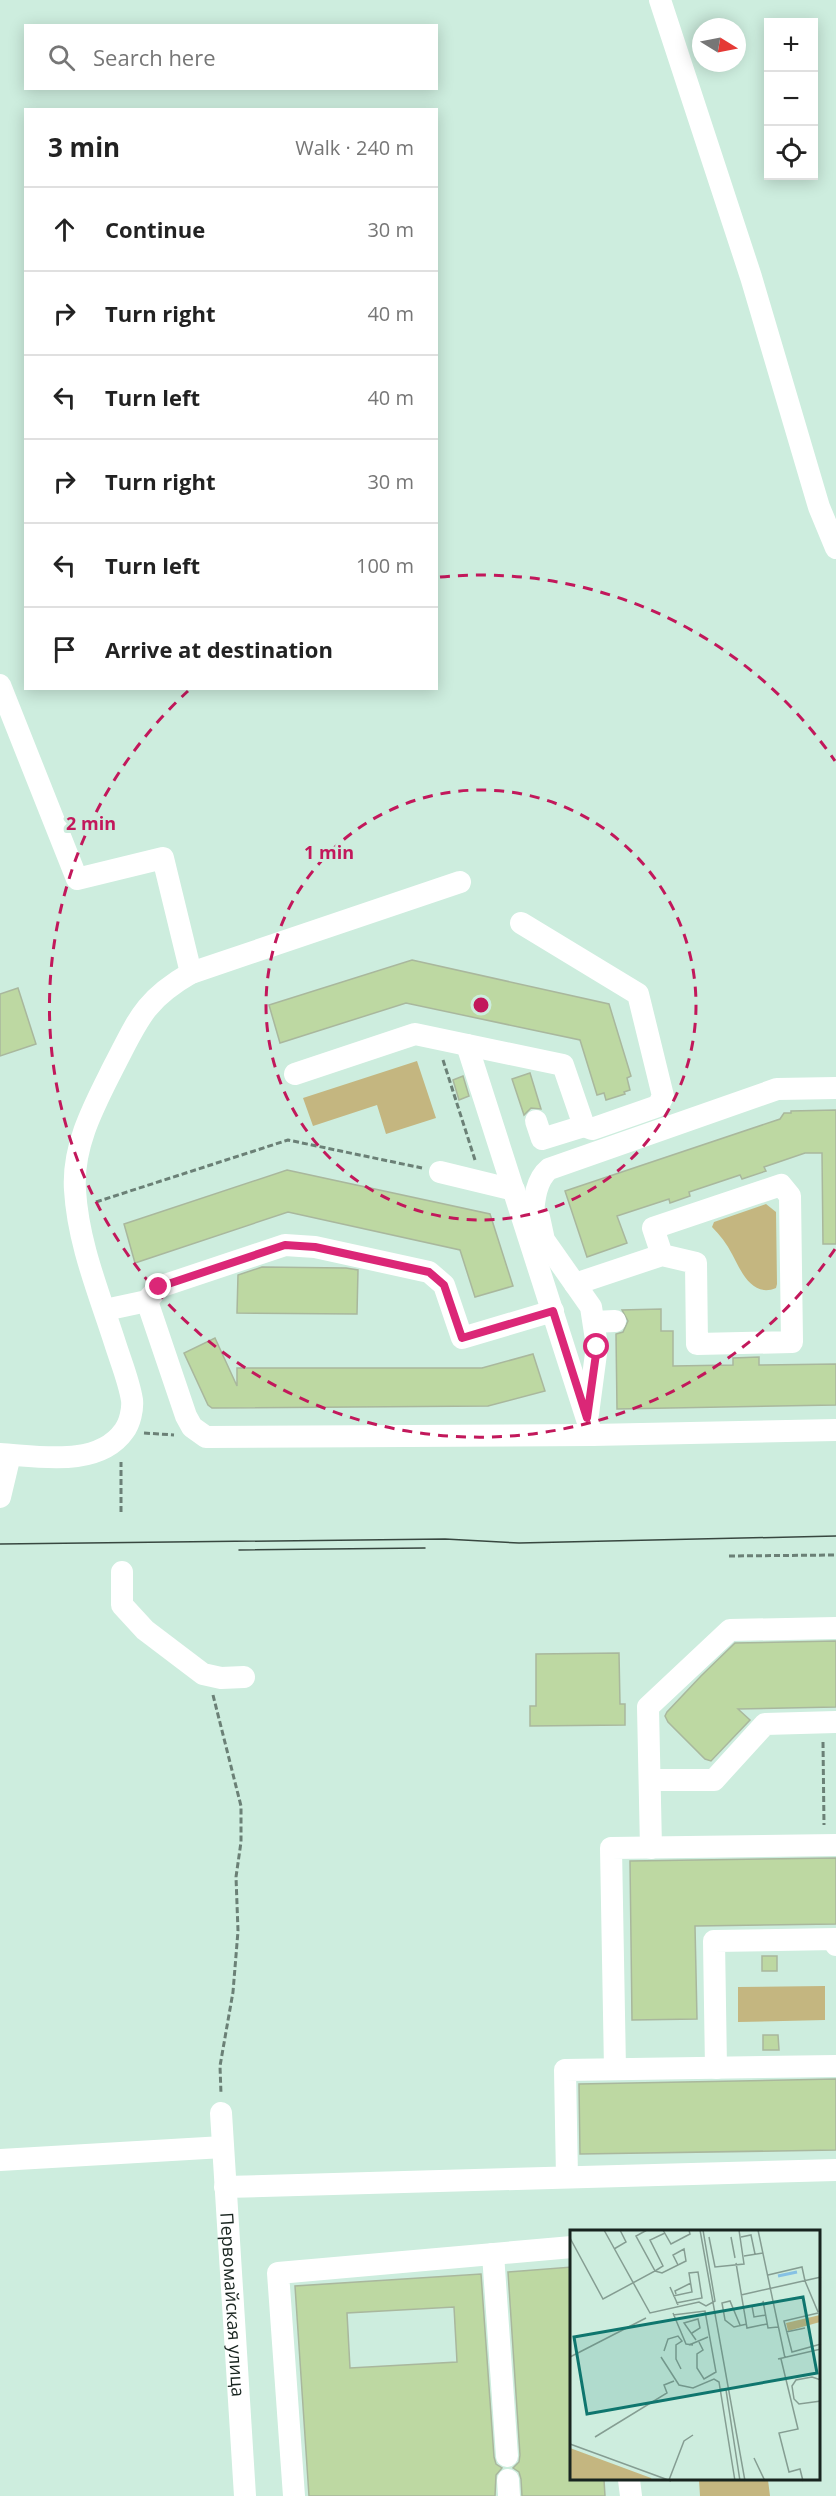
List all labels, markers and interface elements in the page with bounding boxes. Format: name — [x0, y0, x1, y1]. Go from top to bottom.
north arrow — [692, 18, 746, 72]
map controls — [764, 18, 818, 180]
button: + — [764, 18, 818, 72]
search box — [24, 24, 438, 90]
icon: search — [45, 41, 78, 74]
text: Search here — [93, 42, 216, 72]
button: − — [764, 72, 818, 126]
button: locate — [764, 126, 818, 180]
text: 3 min — [48, 129, 120, 165]
text: Walk · 240 m — [295, 134, 414, 161]
icon: ahead — [48, 213, 81, 246]
text: Continue — [105, 214, 205, 244]
text: 30 m — [367, 216, 414, 243]
icon: right — [48, 297, 81, 330]
text: Turn right — [105, 298, 216, 328]
text: 40 m — [367, 300, 414, 327]
icon: left — [48, 381, 81, 414]
text: Turn left — [105, 382, 200, 412]
text: 40 m — [367, 384, 414, 411]
icon: right — [48, 465, 81, 498]
text: Turn right — [105, 466, 216, 496]
text: 30 m — [367, 468, 414, 495]
icon: left — [48, 549, 81, 582]
text: Turn left — [105, 550, 200, 580]
text: 100 m — [356, 552, 414, 579]
icon: arrive — [48, 633, 81, 666]
text: Arrive at destination — [105, 634, 333, 664]
text: 2 min — [66, 811, 116, 835]
text: 1 min — [304, 840, 354, 864]
centre of rings — [471, 995, 491, 1015]
route end — [145, 1273, 171, 1299]
route start — [583, 1333, 609, 1359]
street label: Первомайская улица — [215, 2212, 251, 2398]
inset map — [570, 2230, 821, 2481]

